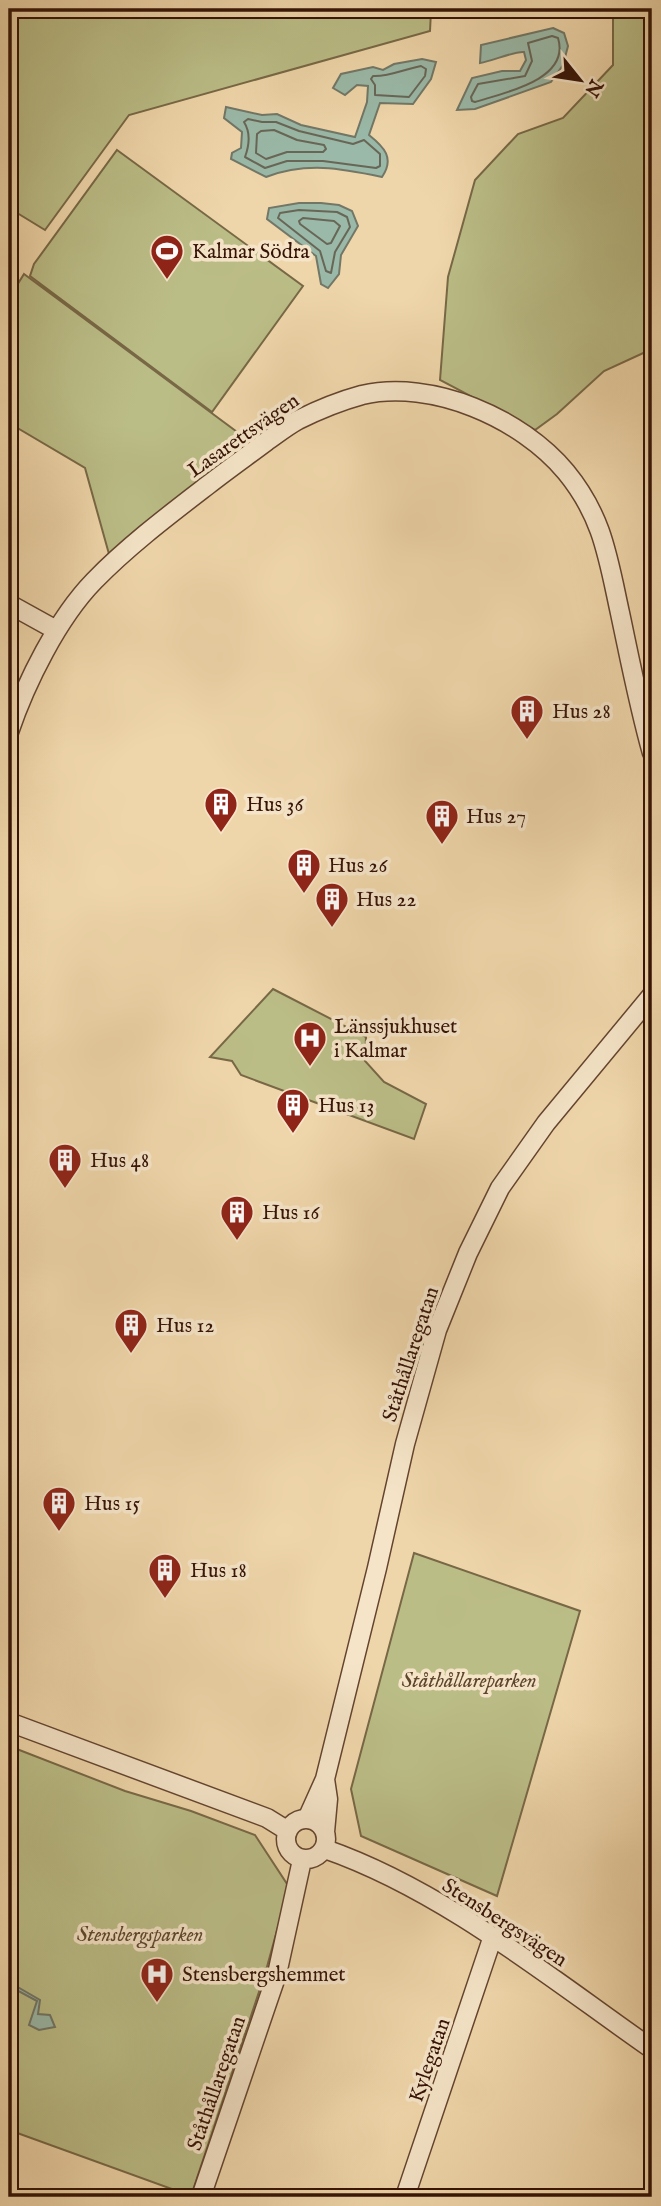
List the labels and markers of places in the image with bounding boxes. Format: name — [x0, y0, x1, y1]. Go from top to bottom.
sports icon: Kalmar Södra — [148, 232, 186, 281]
place label: Kalmar Södra — [192, 239, 311, 266]
building icon: Hus 28 — [508, 692, 546, 741]
place label: Hus 28 — [552, 699, 611, 726]
building icon: Hus 36 — [202, 785, 240, 834]
place label: Hus 36 — [246, 792, 304, 819]
building icon: Hus 27 — [423, 797, 461, 846]
place label: Hus 27 — [466, 804, 526, 831]
building icon: Hus 26 — [285, 846, 323, 895]
place label: Hus 26 — [328, 853, 388, 880]
building icon: Hus 22 — [313, 880, 351, 929]
place label: Hus 22 — [356, 887, 416, 914]
place label: Länssjukhuset i Kalmar — [334, 1014, 457, 1065]
hospital icon: Länssjukhuset i Kalmar — [291, 1019, 329, 1068]
building icon: Hus 13 — [274, 1086, 312, 1135]
place label: Hus 13 — [318, 1093, 374, 1120]
building icon: Hus 48 — [46, 1141, 84, 1190]
place label: Hus 48 — [90, 1148, 149, 1175]
building icon: Hus 16 — [218, 1193, 256, 1242]
place label: Hus 16 — [262, 1200, 320, 1227]
building icon: Hus 12 — [112, 1306, 150, 1355]
place label: Hus 12 — [156, 1313, 214, 1340]
building icon: Hus 15 — [40, 1484, 78, 1533]
place label: Hus 15 — [84, 1491, 140, 1518]
building icon: Hus 18 — [146, 1551, 184, 1600]
place label: Hus 18 — [190, 1558, 247, 1585]
hospital icon: Stensbergshemmet — [138, 1955, 176, 2004]
place label: Stensbergshemmet — [182, 1962, 346, 1989]

